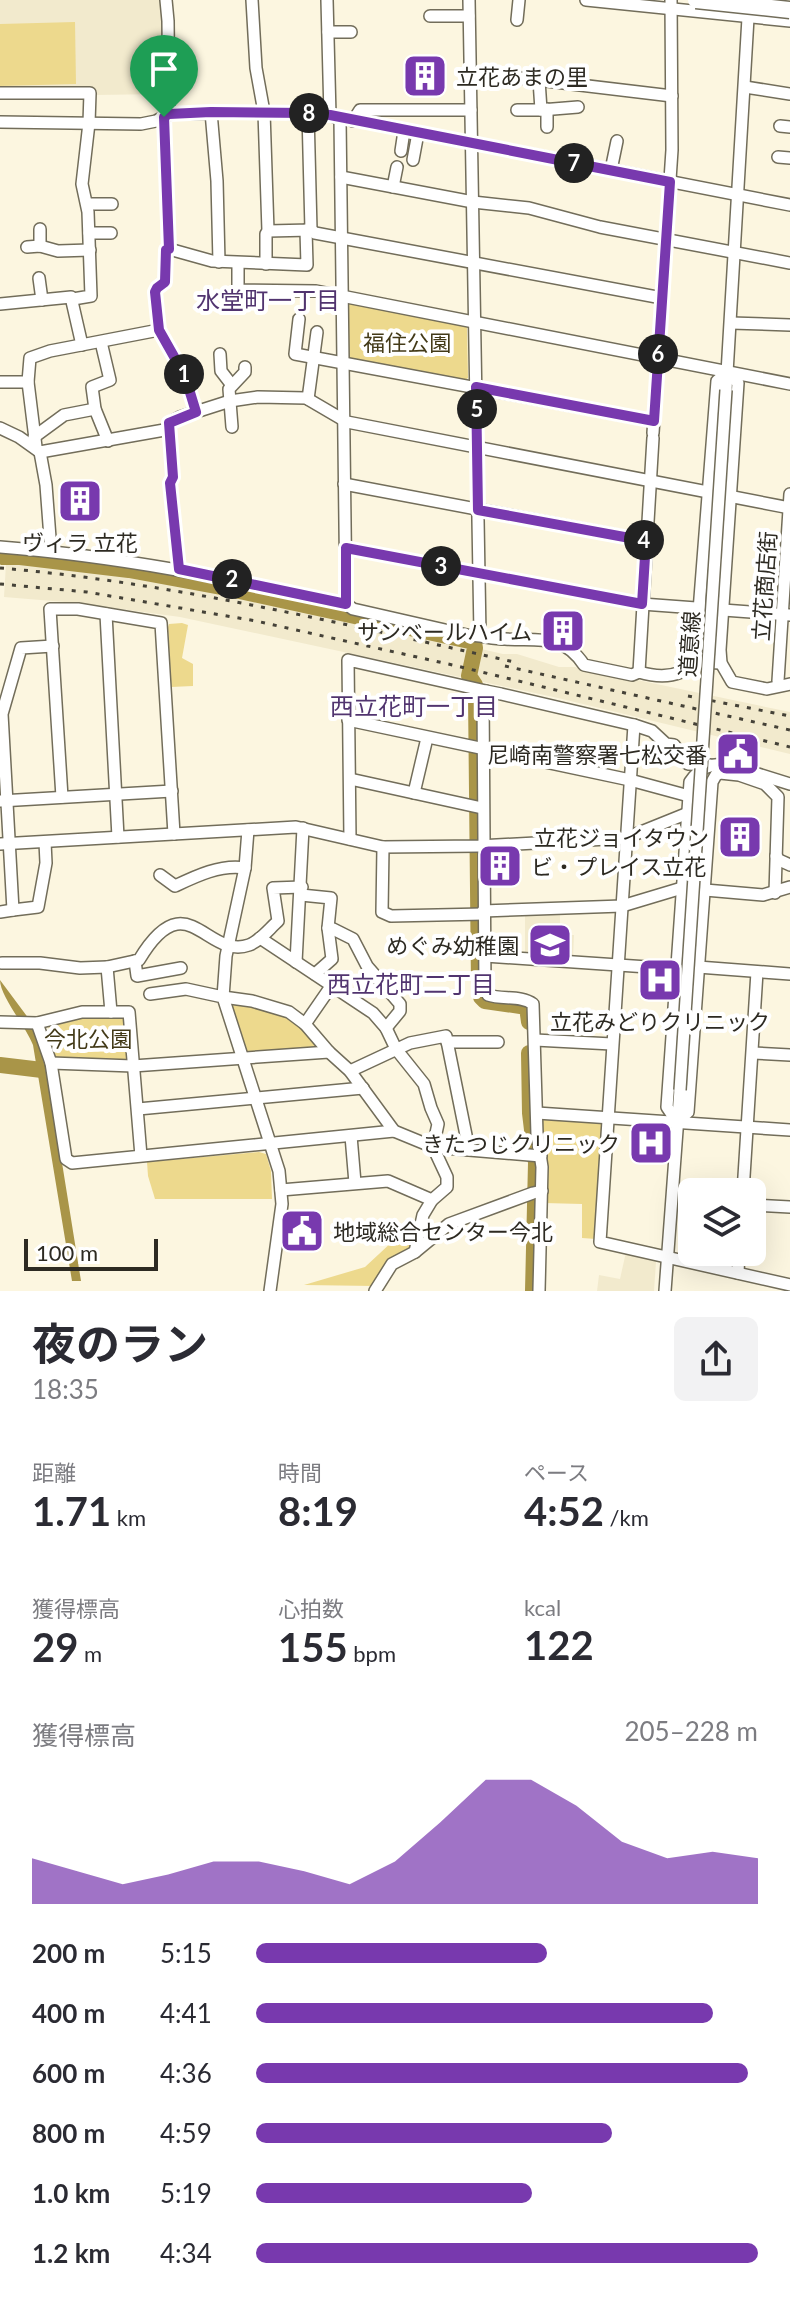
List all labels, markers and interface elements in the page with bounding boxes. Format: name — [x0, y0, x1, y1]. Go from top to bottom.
pin — [130, 35, 198, 117]
icon: arrive — [142, 47, 186, 91]
building icon: 立花あまの里 — [401, 52, 449, 100]
place label: 立花あまの里 — [456, 63, 588, 90]
pin: 8 — [289, 93, 329, 133]
text: 8 — [303, 99, 315, 126]
pin: 7 — [554, 143, 594, 183]
text: 7 — [568, 149, 580, 176]
district label: 水堂町一丁目 — [196, 285, 340, 314]
park label: 福住公園 — [363, 329, 451, 356]
pin: 6 — [638, 334, 678, 374]
text: 6 — [652, 340, 664, 367]
pin: 1 — [164, 354, 204, 394]
text: 1 — [178, 360, 190, 387]
pin: 5 — [457, 389, 497, 429]
text: 5 — [471, 395, 483, 422]
building icon: ヴィラ 立花 — [56, 477, 104, 525]
pin: 4 — [624, 520, 664, 560]
text: 4 — [638, 526, 650, 553]
place label: ヴィラ 立花 — [22, 529, 138, 556]
street label: 立花商店街 — [747, 530, 781, 642]
pin: 3 — [421, 546, 461, 586]
text: 3 — [435, 552, 447, 579]
pin: 2 — [212, 559, 252, 599]
text: 2 — [226, 565, 238, 592]
building icon: サンベールハイム — [539, 607, 587, 655]
street label: 道意線 — [673, 610, 705, 678]
place label: サンベールハイム — [357, 618, 532, 645]
district label: 西立花町一丁目 — [330, 691, 498, 720]
public building icon: 尼崎南警察署七松交番 — [714, 730, 762, 778]
place label: 尼崎南警察署七松交番 — [487, 741, 707, 768]
building icon: 立花ジョイタウン — [716, 813, 764, 861]
place label: 立花ジョイタウン — [534, 824, 709, 851]
building icon: ビ・プレイス立花 — [476, 842, 524, 890]
place label: ビ・プレイス立花 — [531, 853, 706, 880]
school or university icon: めぐみ幼稚園 — [526, 921, 574, 969]
place label: めぐみ幼稚園 — [386, 932, 519, 959]
hospital icon: 立花みどりクリニック — [636, 956, 684, 1004]
district label: 西立花町二丁目 — [327, 969, 495, 998]
place label: 立花みどりクリニック — [550, 1008, 770, 1035]
park label: 今北公園 — [44, 1025, 132, 1052]
hospital icon: きたつじクリニック — [627, 1119, 675, 1167]
place label: きたつじクリニック — [422, 1130, 620, 1157]
map controls — [678, 1178, 766, 1266]
button: layers — [678, 1178, 766, 1266]
public building icon: 地域総合センター今北 — [278, 1207, 326, 1255]
place label: 地域総合センター今北 — [333, 1218, 553, 1245]
scale bar — [24, 1235, 158, 1271]
text: 100 m — [36, 1239, 98, 1266]
text: 夜のラン — [32, 1317, 208, 1369]
button: share — [674, 1317, 758, 1401]
text: 18:35 — [32, 1373, 99, 1405]
text: 距離 — [32, 1459, 76, 1486]
text: 時間 — [278, 1459, 322, 1486]
text: ペース — [524, 1459, 589, 1486]
text: 1.71 — [32, 1487, 111, 1535]
text: 8:19 — [278, 1487, 358, 1535]
text: 4:52 — [524, 1487, 604, 1535]
text: km — [111, 1504, 146, 1531]
text: /km — [604, 1504, 649, 1531]
text: kcal — [524, 1594, 561, 1621]
text: 獲得標高 — [32, 1595, 120, 1622]
text: 心拍数 — [278, 1595, 344, 1622]
text: 122 — [524, 1621, 594, 1669]
text: 29 — [32, 1623, 78, 1671]
text: 155 — [278, 1623, 348, 1671]
text: m — [78, 1640, 102, 1667]
text: bpm — [348, 1640, 396, 1667]
text: 205–228 m — [624, 1715, 758, 1747]
text: 獲得標高 — [32, 1719, 136, 1751]
text: 200 m — [32, 1937, 105, 1969]
text: 5:15 — [160, 1937, 212, 1969]
text: 400 m — [32, 1997, 105, 2029]
text: 4:41 — [160, 1997, 212, 2029]
text: 600 m — [32, 2057, 105, 2089]
text: 4:36 — [160, 2057, 212, 2089]
text: 800 m — [32, 2117, 105, 2149]
text: 4:59 — [160, 2117, 212, 2149]
text: 1.0 km — [32, 2177, 110, 2209]
text: 5:19 — [160, 2177, 212, 2209]
text: 1.2 km — [32, 2237, 110, 2269]
text: 4:34 — [160, 2237, 212, 2269]

